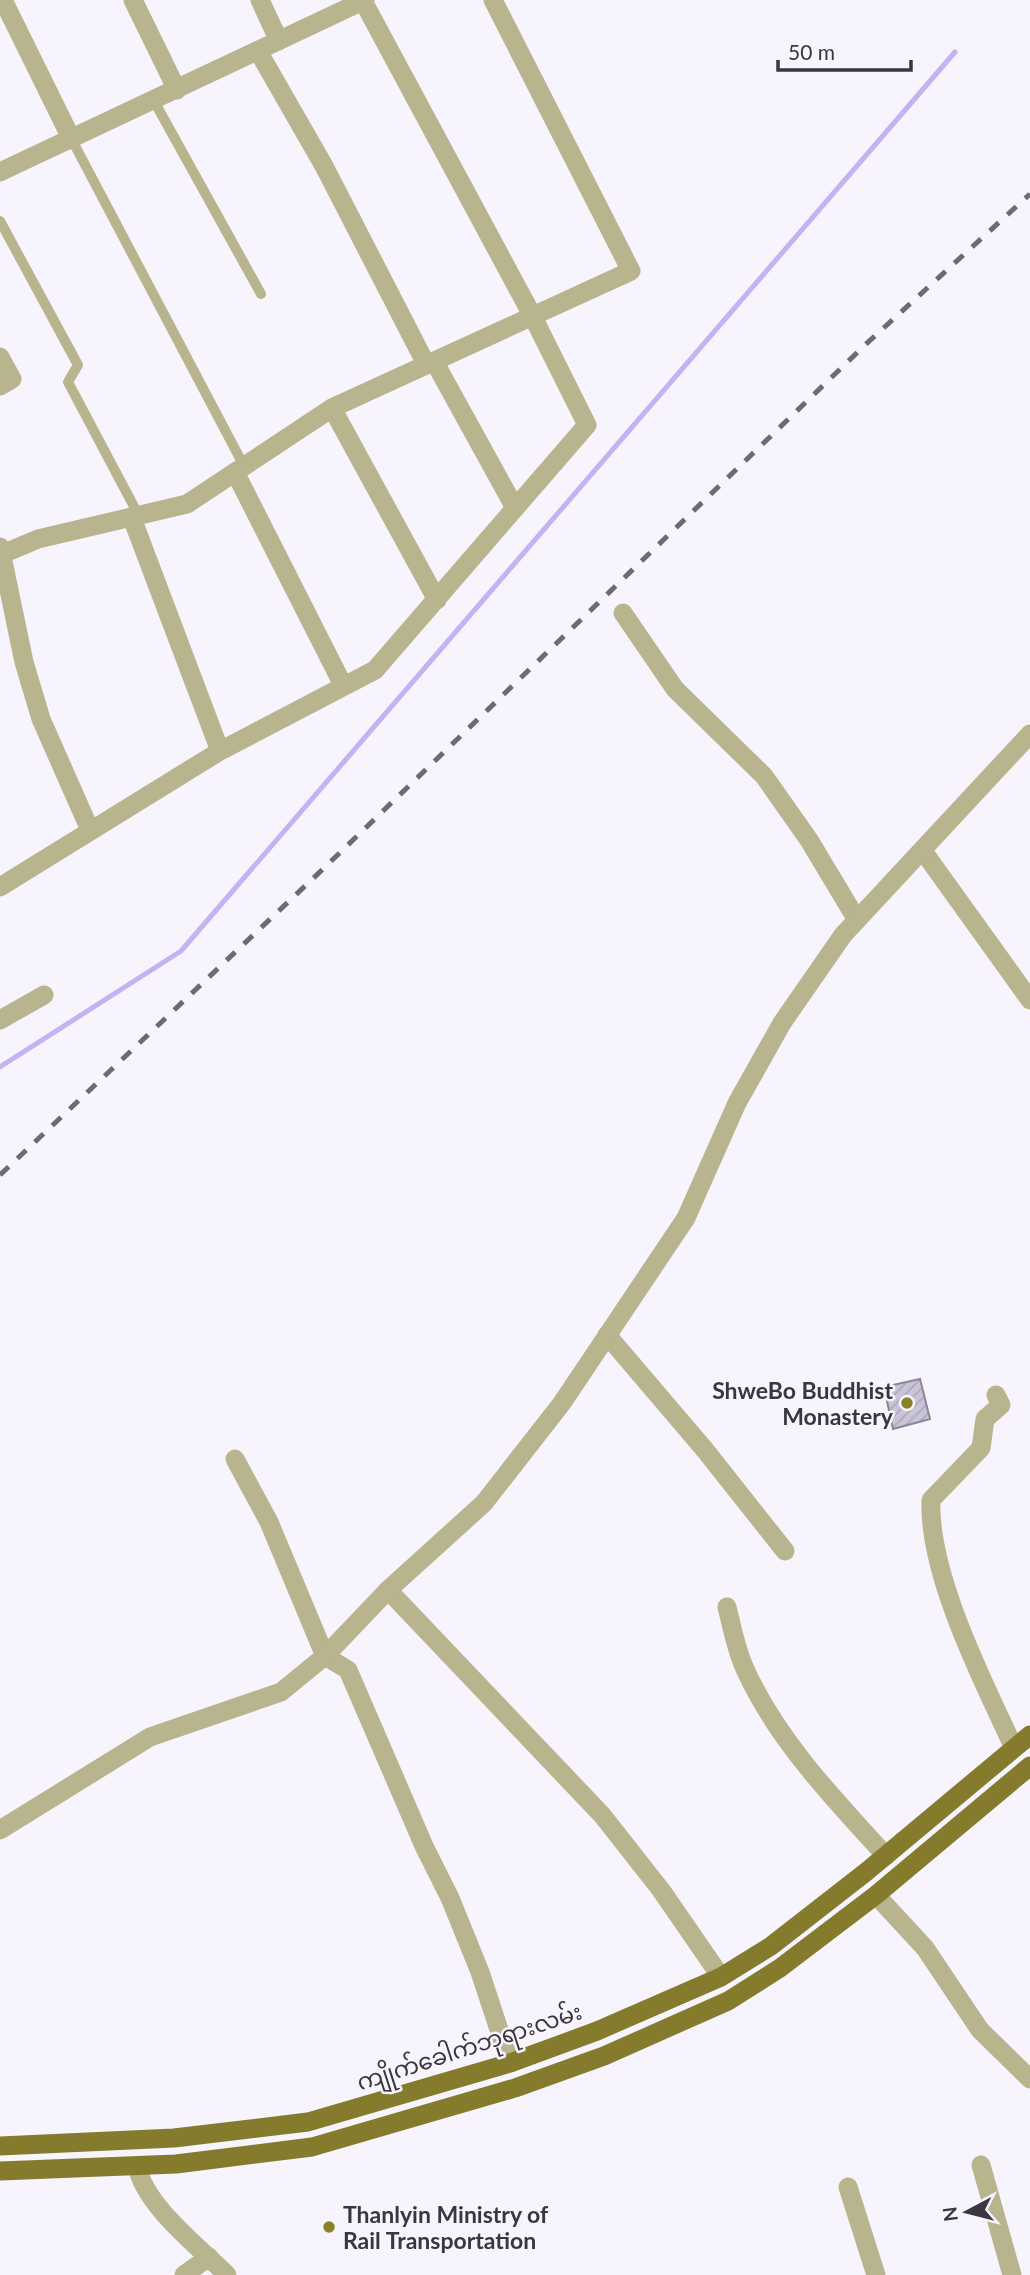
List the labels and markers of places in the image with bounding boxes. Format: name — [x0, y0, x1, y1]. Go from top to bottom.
place label: ShweBo Buddhist Monastery — [712, 1376, 894, 1430]
marker: ShweBo Buddhist Monastery — [899, 1395, 915, 1411]
place label: Thanlyin Ministry of Rail Transportation — [343, 2200, 549, 2254]
marker: Thanlyin Ministry of Rail Transportation — [321, 2219, 337, 2235]

